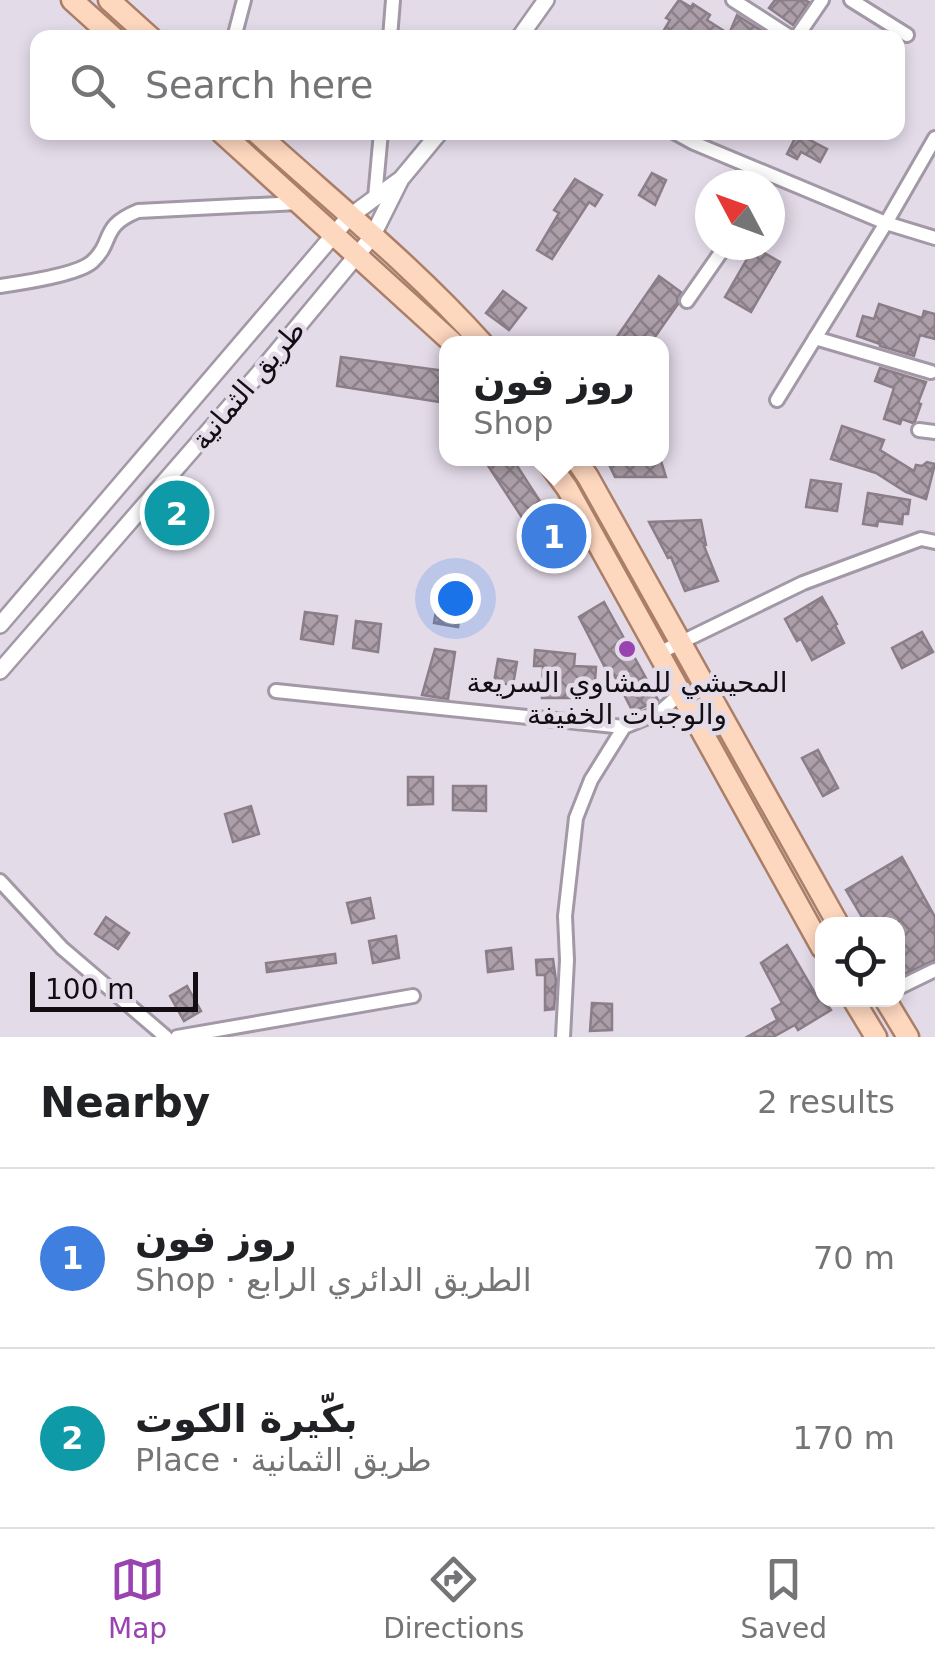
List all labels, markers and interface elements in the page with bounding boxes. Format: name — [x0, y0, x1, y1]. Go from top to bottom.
search box — [30, 30, 905, 140]
icon: search — [65, 58, 120, 113]
text: Search here — [145, 63, 373, 107]
north arrow — [695, 170, 785, 260]
street label: طريق الثمانية — [184, 314, 312, 456]
popup — [439, 336, 669, 466]
text: روز فون — [473, 360, 635, 404]
text: Shop — [473, 404, 554, 442]
pin: 2 — [144, 476, 210, 550]
pin: 1 — [522, 498, 586, 574]
your location — [430, 573, 481, 624]
marker: المحيشي للمشاوي السريعة والوجبات الخفيفة — [616, 638, 638, 660]
place label: المحيشي للمشاوي السريعة والوجبات الخفيفة — [466, 666, 788, 731]
map controls — [815, 917, 905, 1007]
button: locate — [815, 917, 905, 1007]
scale bar — [30, 967, 198, 1011]
text: 100 m — [45, 973, 135, 1006]
text: Nearby — [40, 1078, 210, 1127]
text: 2 results — [757, 1083, 895, 1121]
text: روز فون — [135, 1217, 297, 1261]
text: 1 — [61, 1239, 84, 1277]
text: 70 m — [813, 1239, 895, 1277]
text: Shop · الطريق الدائري الرابع — [135, 1261, 532, 1299]
text: بكّيرة الكوت — [135, 1397, 358, 1441]
text: 2 — [61, 1419, 84, 1457]
text: 170 m — [793, 1419, 895, 1457]
text: Place · طريق الثمانية — [135, 1441, 432, 1479]
tab: Map — [108, 1552, 167, 1645]
tab: Directions — [383, 1552, 524, 1645]
tab: Saved — [740, 1552, 827, 1645]

